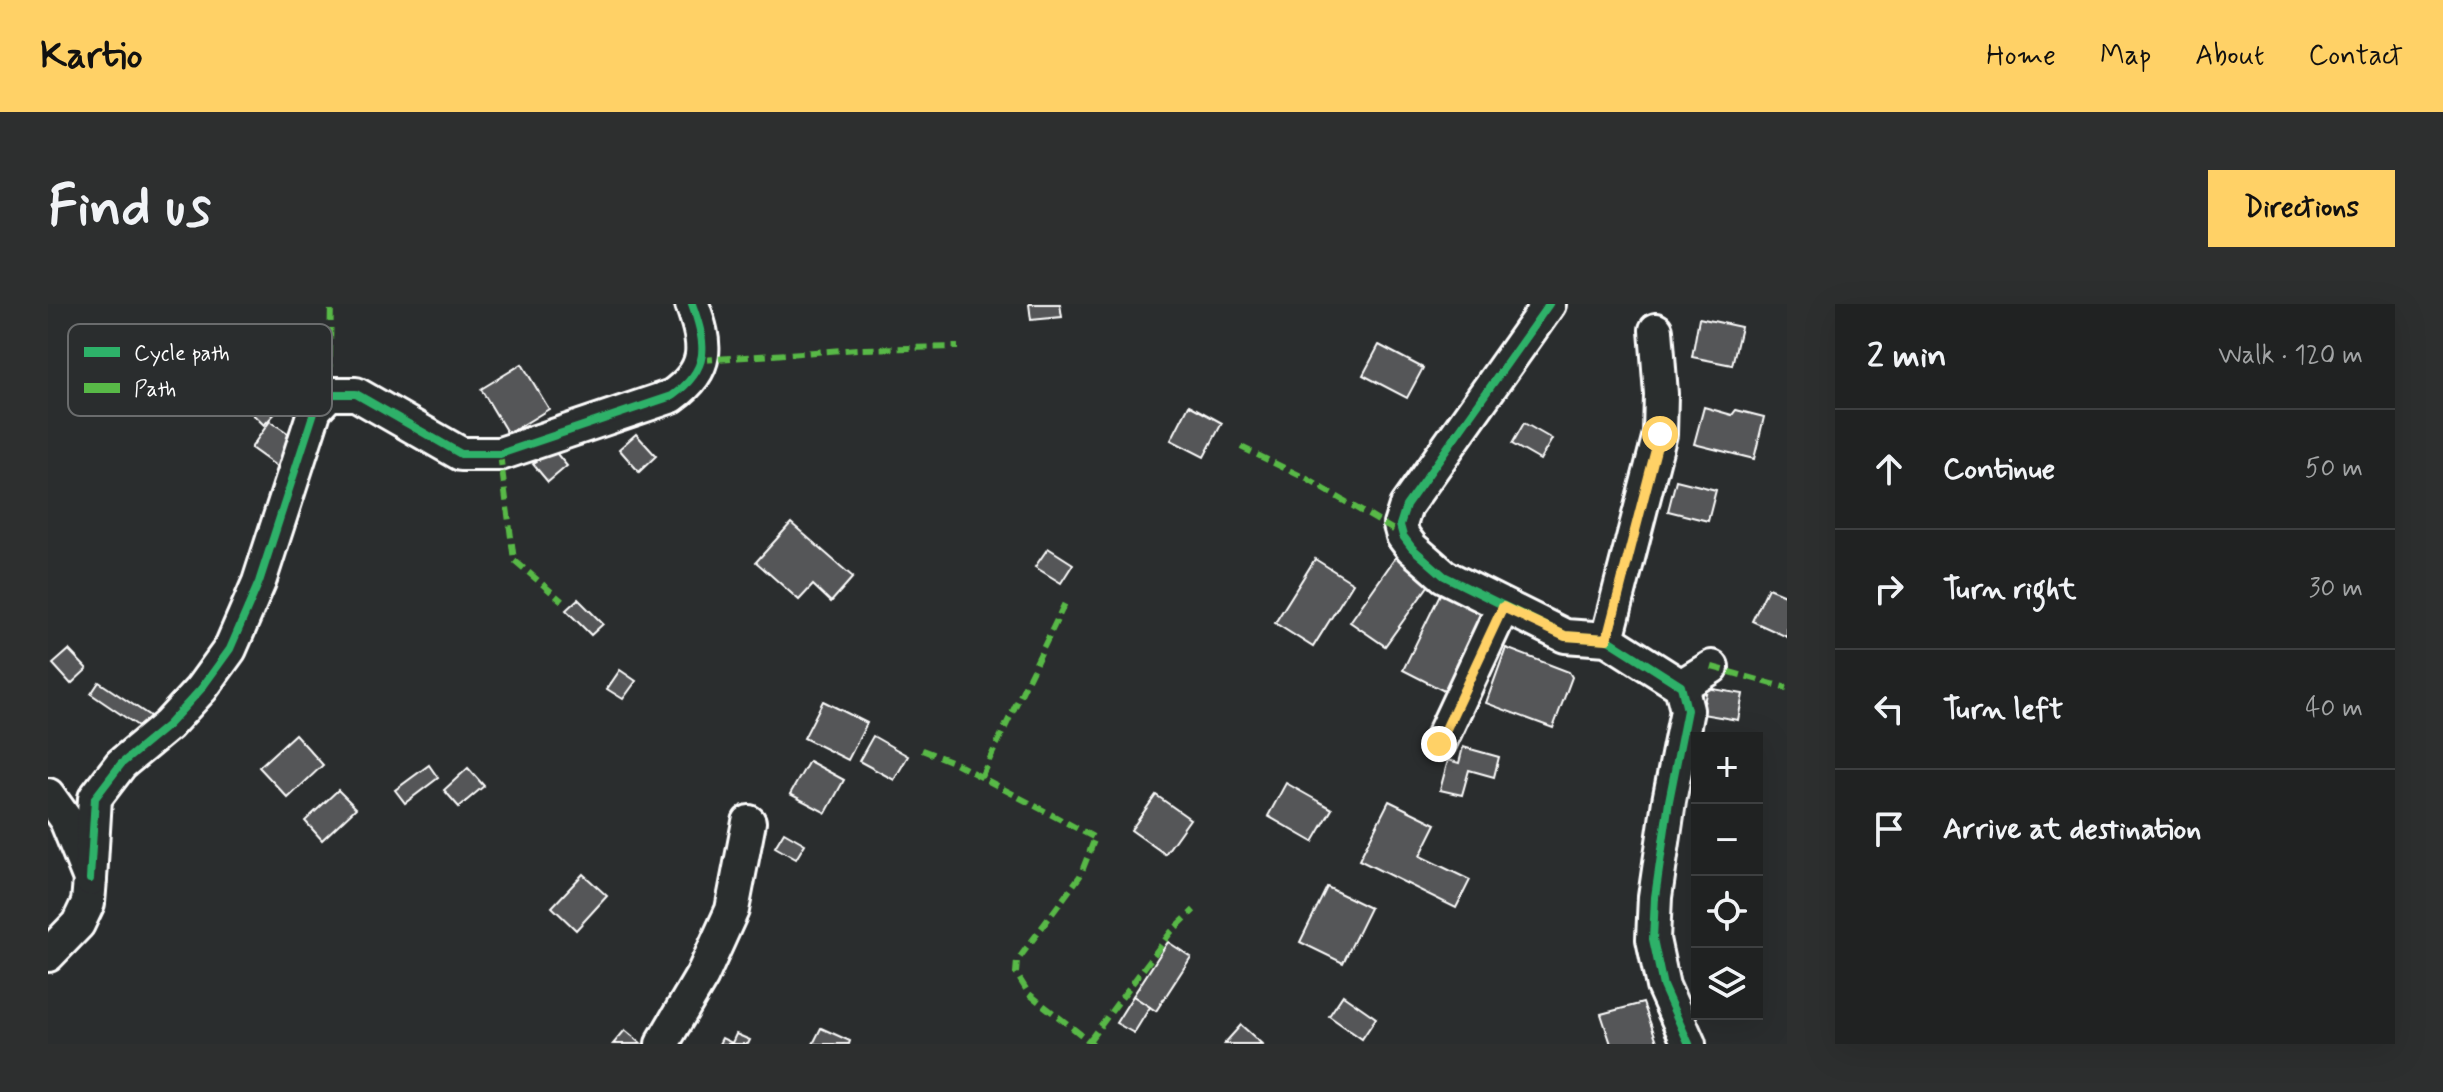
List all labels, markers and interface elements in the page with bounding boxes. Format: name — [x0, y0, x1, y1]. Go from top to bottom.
text: Kartio — [40, 32, 143, 81]
text: Home — [1986, 38, 2056, 75]
text: Map — [2100, 38, 2151, 75]
text: About — [2195, 38, 2264, 75]
text: Contact — [2308, 38, 2403, 75]
button: Directions — [2208, 170, 2395, 247]
text: Find us — [48, 172, 211, 245]
legend — [68, 324, 332, 416]
text: 2 min — [1867, 334, 1947, 379]
text: Walk · 120 m — [2218, 339, 2363, 373]
text: Cycle path — [134, 340, 230, 368]
text: Path — [134, 376, 176, 404]
route start — [1642, 416, 1678, 452]
icon: ahead — [1867, 447, 1911, 491]
text: Continue — [1943, 450, 2055, 489]
text: 50 m — [2305, 452, 2363, 486]
icon: right — [1867, 567, 1911, 611]
text: Turn right — [1943, 570, 2076, 609]
text: 30 m — [2309, 572, 2363, 606]
icon: left — [1867, 687, 1911, 731]
text: Turn left — [1943, 690, 2063, 729]
text: 40 m — [2305, 692, 2363, 726]
route end — [1421, 726, 1457, 762]
map controls — [1691, 732, 1763, 1020]
button: + — [1691, 732, 1763, 804]
button: − — [1691, 804, 1763, 876]
icon: arrive — [1867, 807, 1911, 851]
text: Arrive at destination — [1943, 810, 2201, 849]
button: locate — [1691, 876, 1763, 948]
button: layers — [1691, 948, 1763, 1020]

